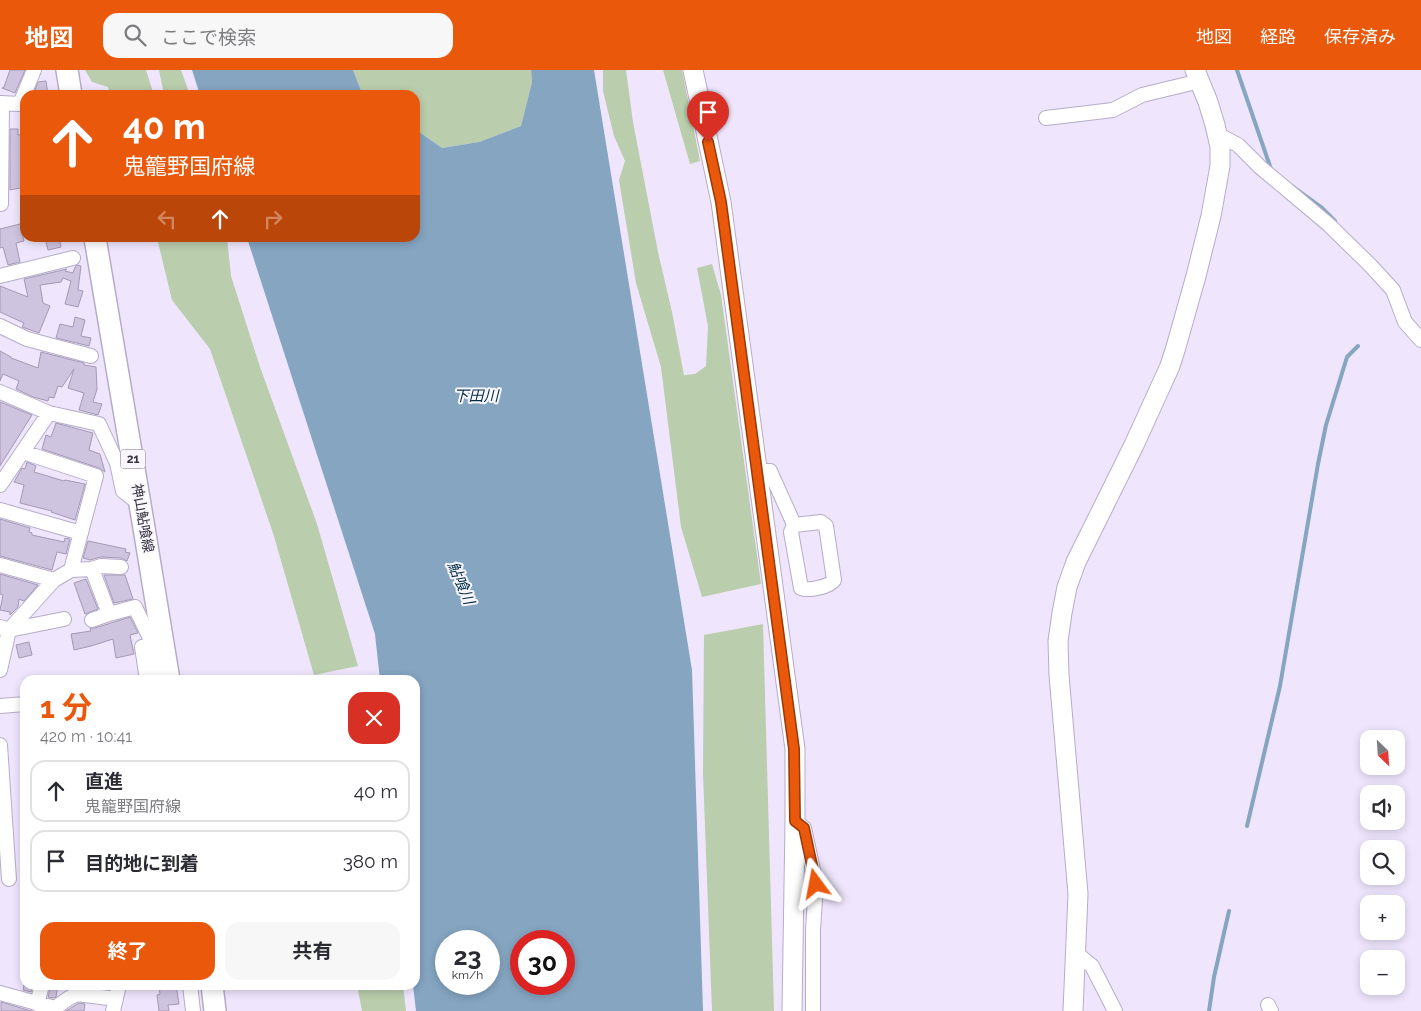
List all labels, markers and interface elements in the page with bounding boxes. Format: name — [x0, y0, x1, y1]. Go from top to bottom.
search box — [103, 13, 453, 58]
icon: search — [121, 21, 149, 49]
text: 地図 — [25, 23, 73, 52]
text: ここで検索 — [161, 26, 256, 48]
text: 地図 — [1196, 26, 1232, 47]
text: 経路 — [1260, 26, 1296, 47]
text: 保存済み — [1324, 26, 1396, 47]
pin — [687, 91, 729, 142]
icon: arrive — [694, 98, 722, 126]
text: 40 m — [123, 106, 205, 147]
icon: ahead — [40, 110, 105, 175]
text: 鬼籠野国府線 — [123, 153, 255, 179]
icon: left — [153, 205, 181, 233]
icon: ahead — [206, 205, 234, 233]
icon: right — [259, 205, 287, 233]
water label: 下田川 — [453, 387, 500, 405]
road number: 21 — [120, 449, 146, 468]
street label: 神山鮎喰線 — [129, 482, 157, 554]
water label: 鮎喰川 — [444, 559, 479, 609]
text: 1 分 — [40, 690, 92, 725]
button: close — [348, 692, 400, 744]
text: 420 m · 10:41 — [40, 727, 132, 746]
north arrow — [1360, 730, 1405, 775]
map controls — [1360, 730, 1405, 995]
text: 直進 — [85, 770, 123, 792]
icon: ahead — [42, 777, 70, 805]
text: 40 m — [354, 780, 398, 802]
button: sound — [1360, 785, 1405, 830]
text: 鬼籠野国府線 — [85, 797, 181, 816]
button: search — [1360, 840, 1405, 885]
icon: arrive — [42, 847, 70, 875]
text: 380 m — [343, 850, 398, 872]
text: 目的地に到着 — [85, 852, 199, 874]
position arrow — [789, 857, 841, 909]
button: + — [1360, 895, 1405, 940]
button: 終了 — [40, 922, 215, 980]
button: 共有 — [225, 922, 400, 980]
speed limit sign: 30 — [510, 930, 575, 995]
text: 23 — [453, 941, 482, 971]
button: − — [1360, 950, 1405, 995]
text: km/h — [452, 968, 483, 982]

